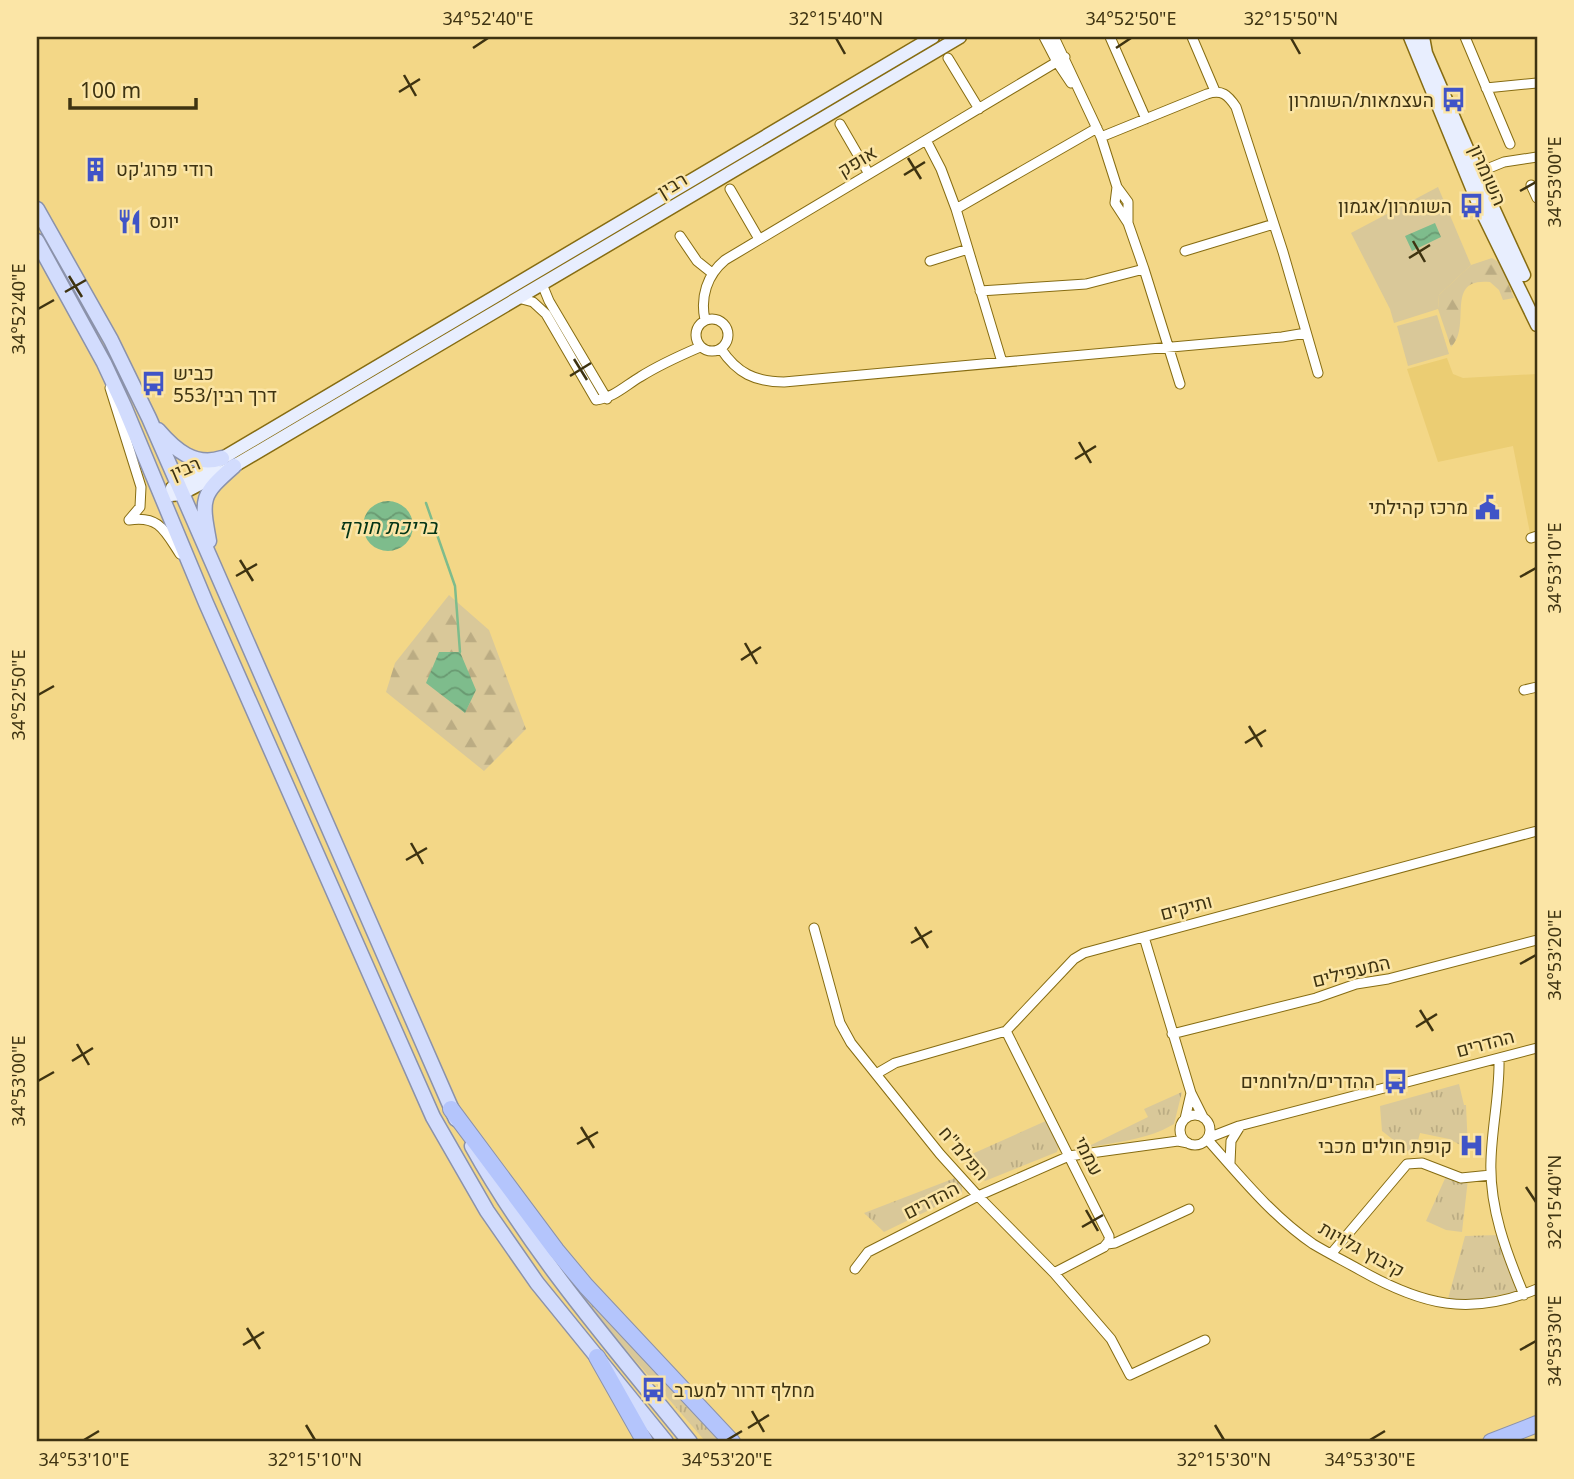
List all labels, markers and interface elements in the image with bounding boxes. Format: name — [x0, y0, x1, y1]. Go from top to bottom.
text: 34°52'40"E — [443, 6, 533, 30]
text: 32°15'40"N — [789, 6, 883, 30]
text: 34°52'50"E — [1086, 6, 1176, 30]
text: 32°15'50"N — [1244, 6, 1338, 30]
scale bar — [70, 66, 196, 110]
text: 100 m — [80, 76, 141, 104]
bus stop icon: העצמאות/השומרון — [1440, 86, 1468, 114]
place label: העצמאות/השומרון — [1288, 87, 1434, 113]
text: 34°53'00"E — [1542, 137, 1566, 227]
street label: אופק — [833, 139, 881, 183]
street label: השומרון — [1463, 140, 1513, 210]
building icon: רודי פרוג'קט — [82, 155, 110, 183]
place label: רודי פרוג'קט — [116, 156, 214, 182]
street label: רבין — [652, 166, 692, 204]
bus stop icon: השומרון/אגמון — [1458, 192, 1486, 220]
place label: השומרון/אגמון — [1338, 193, 1452, 219]
restaurant icon: יונס — [115, 207, 143, 235]
place label: יונס — [149, 208, 179, 234]
text: 34°52'40"E — [6, 264, 30, 354]
place label: כביש 553/דרך רבין — [173, 360, 277, 408]
bus stop icon: כביש 553/דרך רבין — [139, 370, 167, 398]
street label: רבין — [166, 450, 204, 486]
public building icon: מרכז קהילתי — [1474, 493, 1502, 521]
place label: מרכז קהילתי — [1369, 494, 1468, 520]
water label: בריכת חורף — [338, 512, 439, 540]
text: 34°53'10"E — [1542, 523, 1566, 613]
text: 34°52'50"E — [6, 650, 30, 740]
street label: ותיקים — [1157, 888, 1215, 926]
text: 34°53'20"E — [1542, 910, 1566, 1000]
street label: המעפילים — [1309, 949, 1393, 993]
street label: ההדרים — [1453, 1023, 1517, 1063]
text: 34°53'00"E — [6, 1036, 30, 1126]
bus stop icon: ההדרים/הלוחמים — [1381, 1067, 1409, 1095]
place label: ההדרים/הלוחמים — [1241, 1068, 1375, 1094]
street label: הפלמ"ח — [933, 1120, 995, 1186]
street label: עממי — [1068, 1132, 1110, 1180]
hospital icon: קופת חולים מכבי — [1458, 1132, 1486, 1160]
place label: קופת חולים מכבי — [1318, 1133, 1452, 1159]
text: 32°15'40"N — [1542, 1155, 1566, 1249]
street label: ההדרים — [899, 1175, 963, 1225]
street label: קיבוץ גלויות — [1315, 1215, 1409, 1283]
text: 34°53'30"E — [1542, 1296, 1566, 1386]
bus stop icon: מחלף דרור למערב — [640, 1376, 668, 1404]
place label: מחלף דרור למערב — [674, 1377, 815, 1403]
text: 34°53'10"E — [39, 1447, 129, 1471]
text: 32°15'10"N — [268, 1447, 362, 1471]
text: 34°53'20"E — [682, 1447, 772, 1471]
text: 32°15'30"N — [1177, 1447, 1271, 1471]
text: 34°53'30"E — [1325, 1447, 1415, 1471]

